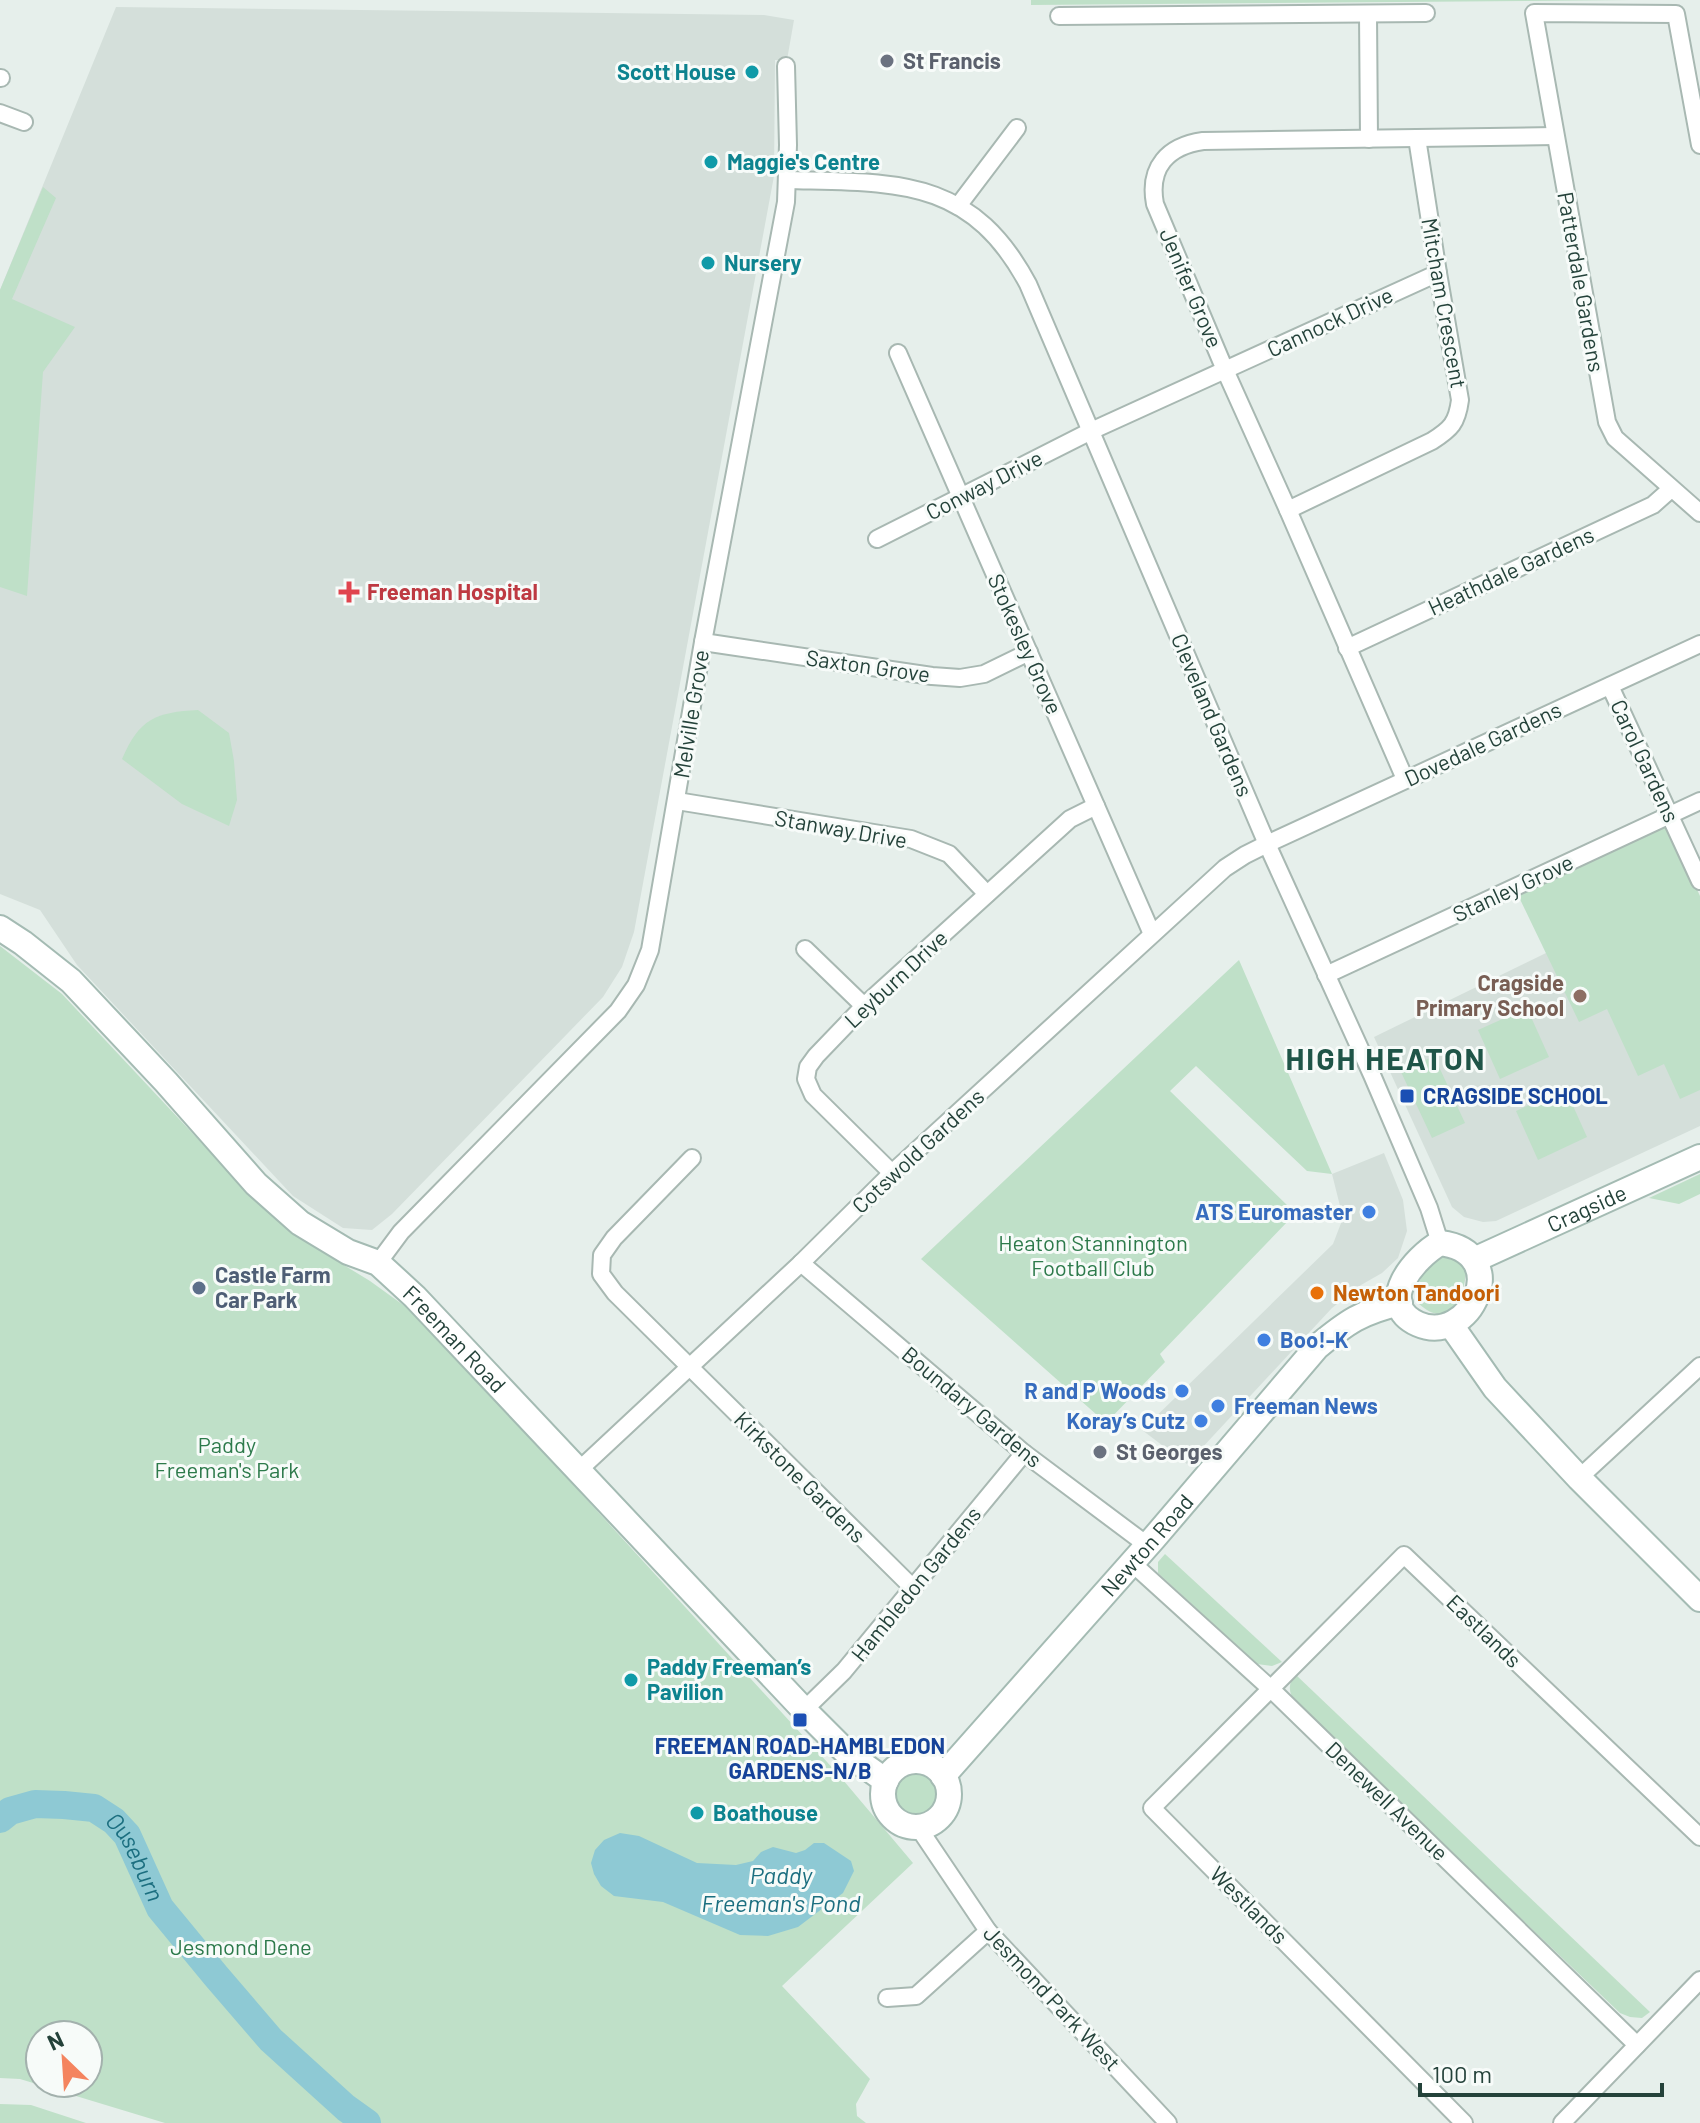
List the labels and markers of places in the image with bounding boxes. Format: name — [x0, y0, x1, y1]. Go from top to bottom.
place label: St Francis — [903, 47, 1001, 73]
marker: St Francis — [878, 52, 896, 70]
place label: Scott House — [617, 58, 736, 84]
marker: Scott House — [743, 63, 761, 81]
place label: Maggie's Centre — [727, 148, 880, 174]
marker: Maggie's Centre — [702, 153, 720, 171]
place label: Nursery — [724, 249, 802, 275]
marker: Nursery — [699, 254, 717, 272]
place label: Freeman Hospital — [367, 578, 538, 604]
marker: Freeman Hospital — [338, 581, 360, 603]
place label: Cragside Primary School — [1416, 969, 1564, 1020]
marker: Cragside Primary School — [1571, 987, 1589, 1005]
place label: CRAGSIDE SCHOOL — [1423, 1082, 1608, 1108]
marker: CRAGSIDE SCHOOL — [1398, 1087, 1416, 1105]
place label: ATS Euromaster — [1195, 1198, 1354, 1224]
marker: ATS Euromaster — [1360, 1203, 1378, 1221]
place label: Castle Farm Car Park — [215, 1261, 331, 1312]
marker: Castle Farm Car Park — [190, 1279, 208, 1297]
place label: Newton Tandoori — [1333, 1279, 1500, 1305]
marker: Newton Tandoori — [1308, 1284, 1326, 1302]
place label: Boo!-K — [1280, 1326, 1349, 1352]
marker: Boo!-K — [1255, 1331, 1273, 1349]
place label: R and P Woods — [1024, 1377, 1166, 1403]
marker: R and P Woods — [1173, 1382, 1191, 1400]
place label: Freeman News — [1234, 1392, 1378, 1418]
marker: Freeman News — [1209, 1397, 1227, 1415]
place label: Koray’s Cutz — [1066, 1407, 1185, 1433]
marker: Koray’s Cutz — [1192, 1412, 1210, 1430]
place label: St Georges — [1116, 1438, 1223, 1464]
marker: St Georges — [1091, 1443, 1109, 1461]
place label: Paddy Freeman’s Pavilion — [647, 1653, 811, 1704]
marker: Paddy Freeman’s Pavilion — [622, 1671, 640, 1689]
marker: FREEMAN ROAD-HAMBLEDON GARDENS-N/B — [791, 1711, 809, 1729]
place label: FREEMAN ROAD-HAMBLEDON GARDENS-N/B — [655, 1732, 945, 1783]
place label: Boathouse — [713, 1799, 818, 1825]
marker: Boathouse — [688, 1804, 706, 1822]

